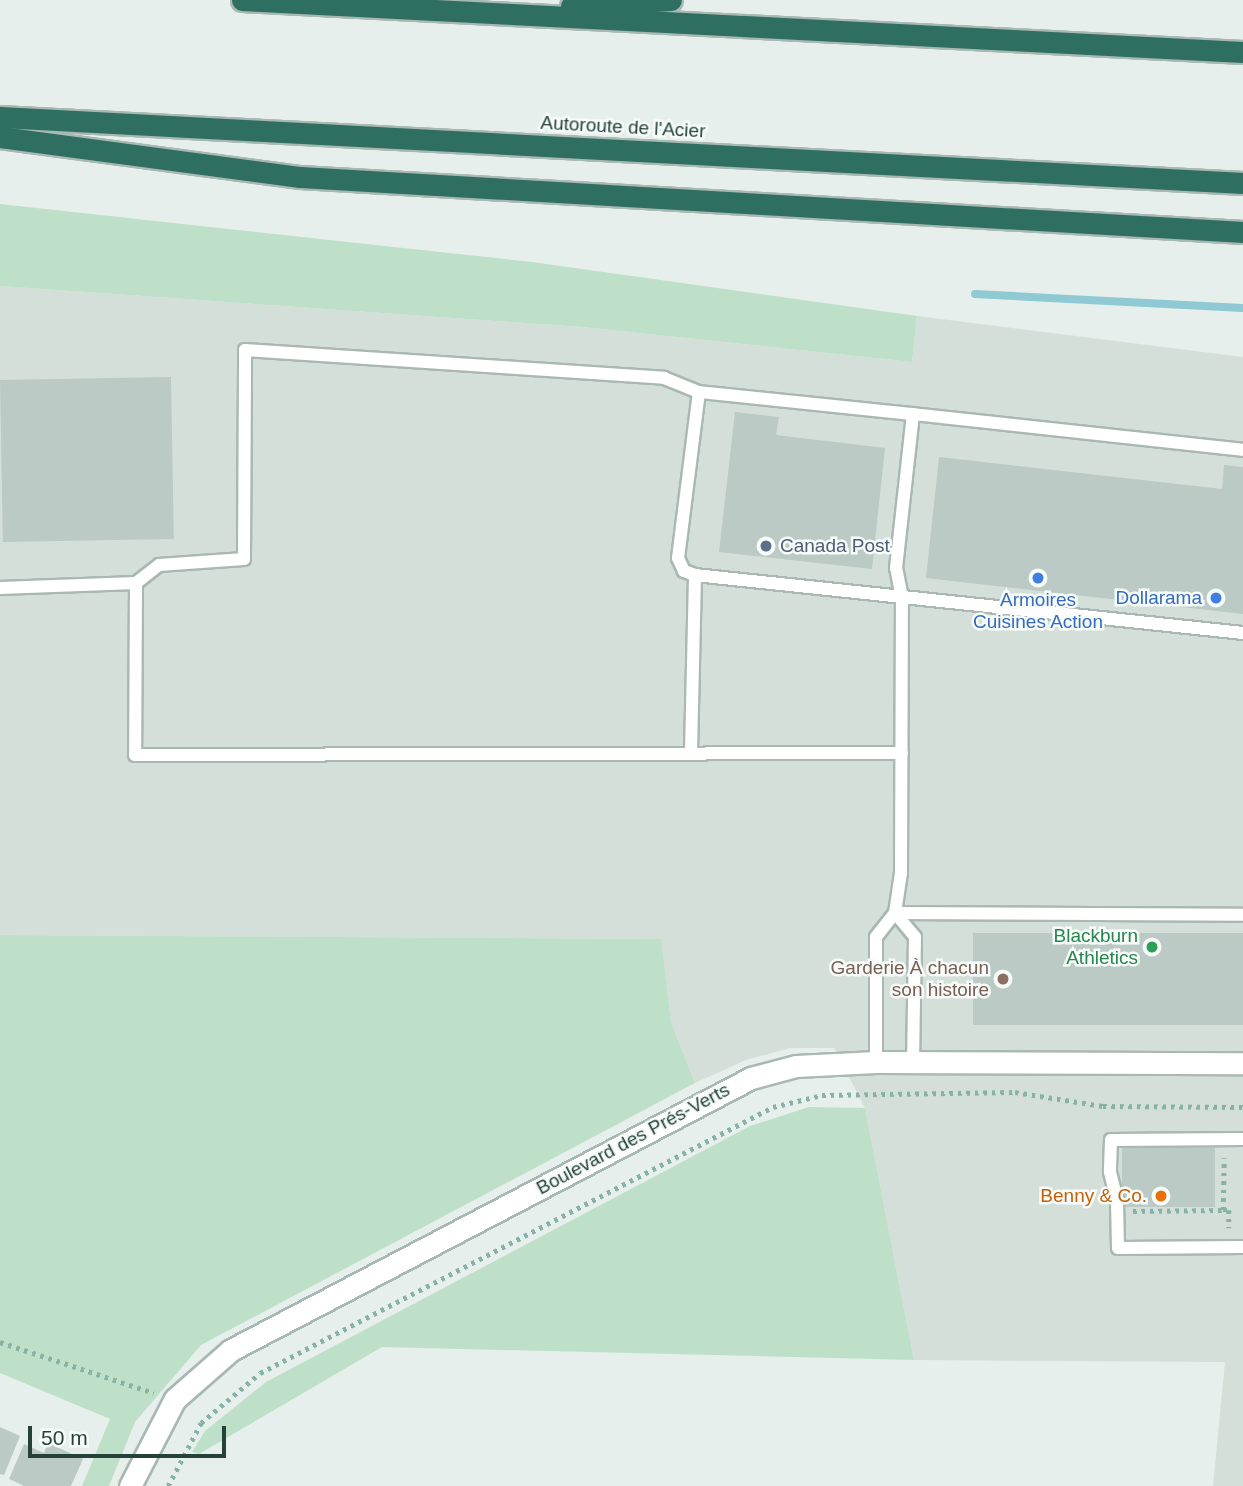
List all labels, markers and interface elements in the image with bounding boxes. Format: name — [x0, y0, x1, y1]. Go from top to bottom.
street label: Autoroute de l'Acier — [540, 111, 706, 143]
place label: Canada Post — [780, 535, 890, 557]
marker: Canada Post — [758, 538, 774, 554]
marker: Armoires Cuisines Action — [1030, 570, 1046, 586]
place label: Dollarama — [1115, 587, 1202, 609]
place label: Armoires Cuisines Action — [973, 589, 1103, 633]
marker: Dollarama — [1208, 590, 1224, 606]
place label: Blackburn Athletics — [1054, 925, 1138, 969]
marker: Blackburn Athletics — [1144, 939, 1160, 955]
place label: Garderie À chacun son histoire — [831, 957, 989, 1001]
marker: Garderie À chacun son histoire — [995, 971, 1011, 987]
street label: Boulevard des Prés-Verts — [533, 1078, 733, 1200]
place label: Benny & Co. — [1040, 1185, 1147, 1207]
marker: Benny & Co. — [1153, 1188, 1169, 1204]
scale bar — [32, 1412, 229, 1456]
text: 50 m — [41, 1426, 88, 1449]

